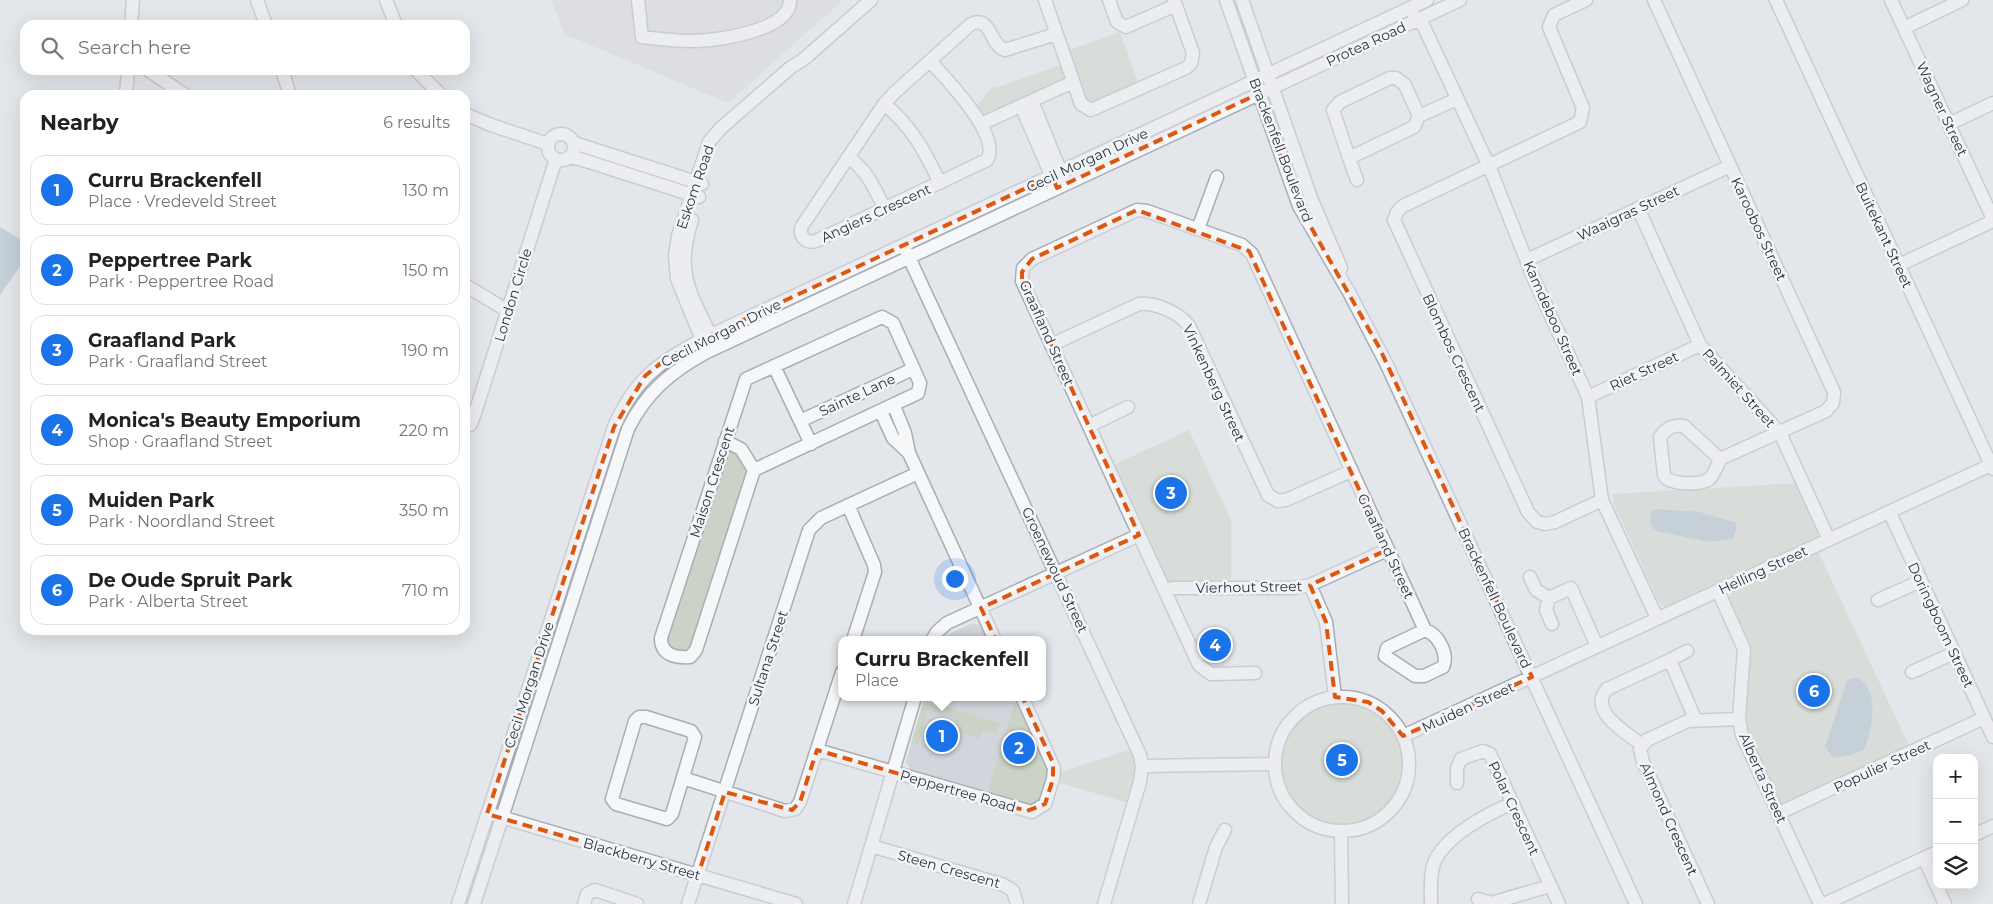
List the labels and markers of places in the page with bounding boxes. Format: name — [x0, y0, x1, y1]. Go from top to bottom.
pin: 3 — [1155, 474, 1187, 512]
pin: 4 — [1199, 626, 1231, 664]
pin: 6 — [1798, 672, 1830, 710]
pin: 1 — [926, 717, 958, 755]
pin: 2 — [1003, 729, 1035, 767]
pin: 5 — [1326, 741, 1358, 779]

